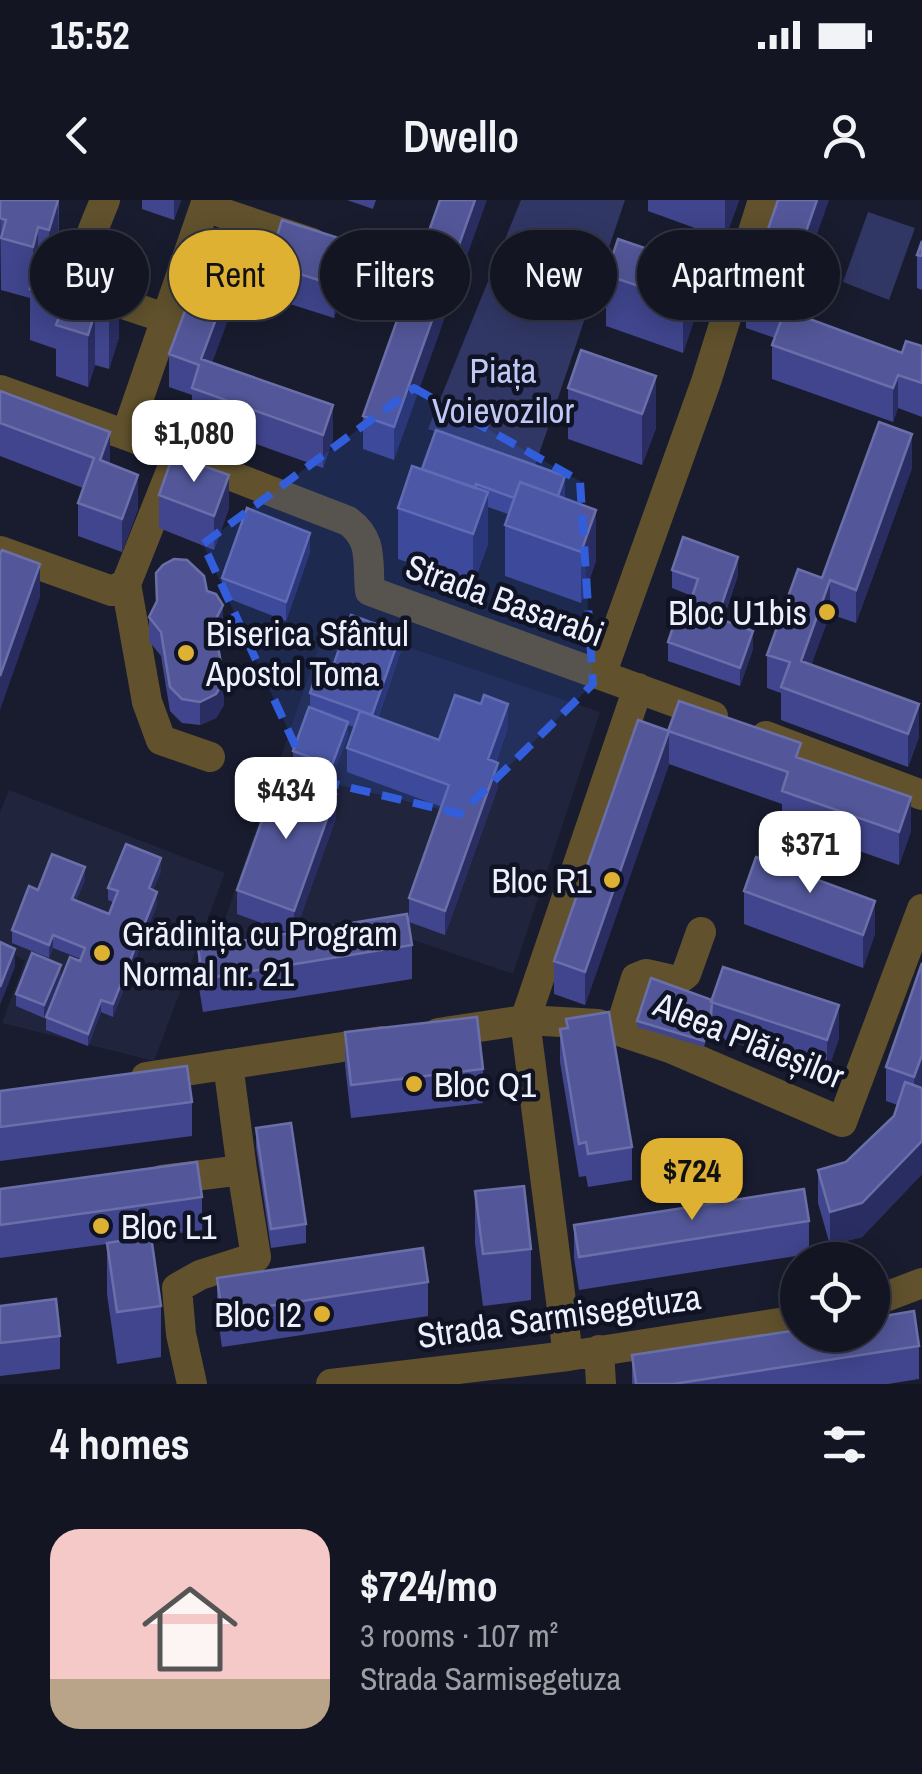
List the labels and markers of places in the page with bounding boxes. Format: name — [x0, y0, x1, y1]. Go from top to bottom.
pin: $1,080 — [113, 400, 275, 485]
place label: Bloc U1bis — [668, 589, 807, 636]
marker: Bloc U1bis — [816, 601, 838, 623]
place label: Biserica Sfântul Apostol Toma — [205, 610, 409, 697]
marker: Biserica Sfântul Apostol Toma — [175, 642, 197, 664]
pin: $434 — [227, 757, 345, 842]
pin: $371 — [751, 811, 869, 896]
place label: Bloc R1 — [492, 857, 592, 904]
marker: Bloc R1 — [601, 869, 623, 891]
place label: Grădinița cu Program Normal nr. 21 — [122, 910, 398, 997]
marker: Grădinița cu Program Normal nr. 21 — [91, 942, 113, 964]
place label: Bloc Q1 — [434, 1061, 536, 1108]
marker: Bloc Q1 — [403, 1073, 425, 1095]
pin: $724 — [633, 1138, 751, 1223]
place label: Bloc L1 — [121, 1203, 217, 1250]
marker: Bloc L1 — [90, 1215, 112, 1237]
place label: Bloc I2 — [214, 1291, 302, 1338]
marker: Bloc I2 — [311, 1303, 333, 1325]

